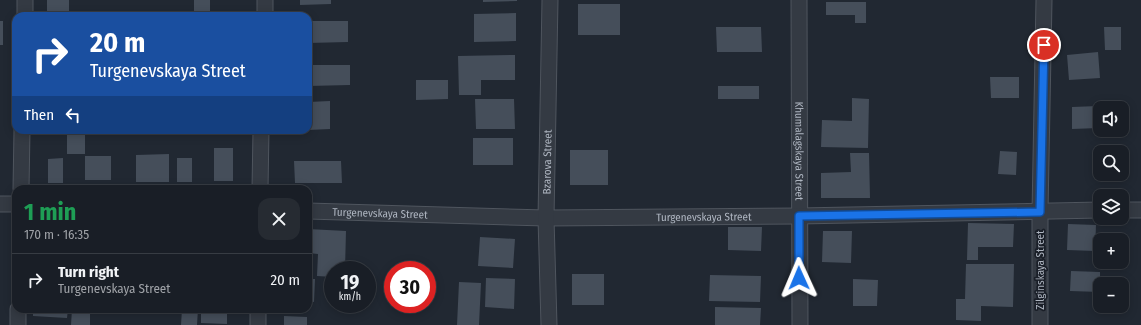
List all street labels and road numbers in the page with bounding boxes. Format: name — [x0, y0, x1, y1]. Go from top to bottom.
street label: Khumalagskaya Street — [792, 101, 806, 201]
street label: Bzarova Street — [540, 129, 555, 195]
street label: Turgenevskaya Street — [332, 206, 428, 222]
street label: Turgenevskaya Street — [656, 210, 752, 224]
street label: Zilginskaya Street — [1034, 230, 1047, 310]

